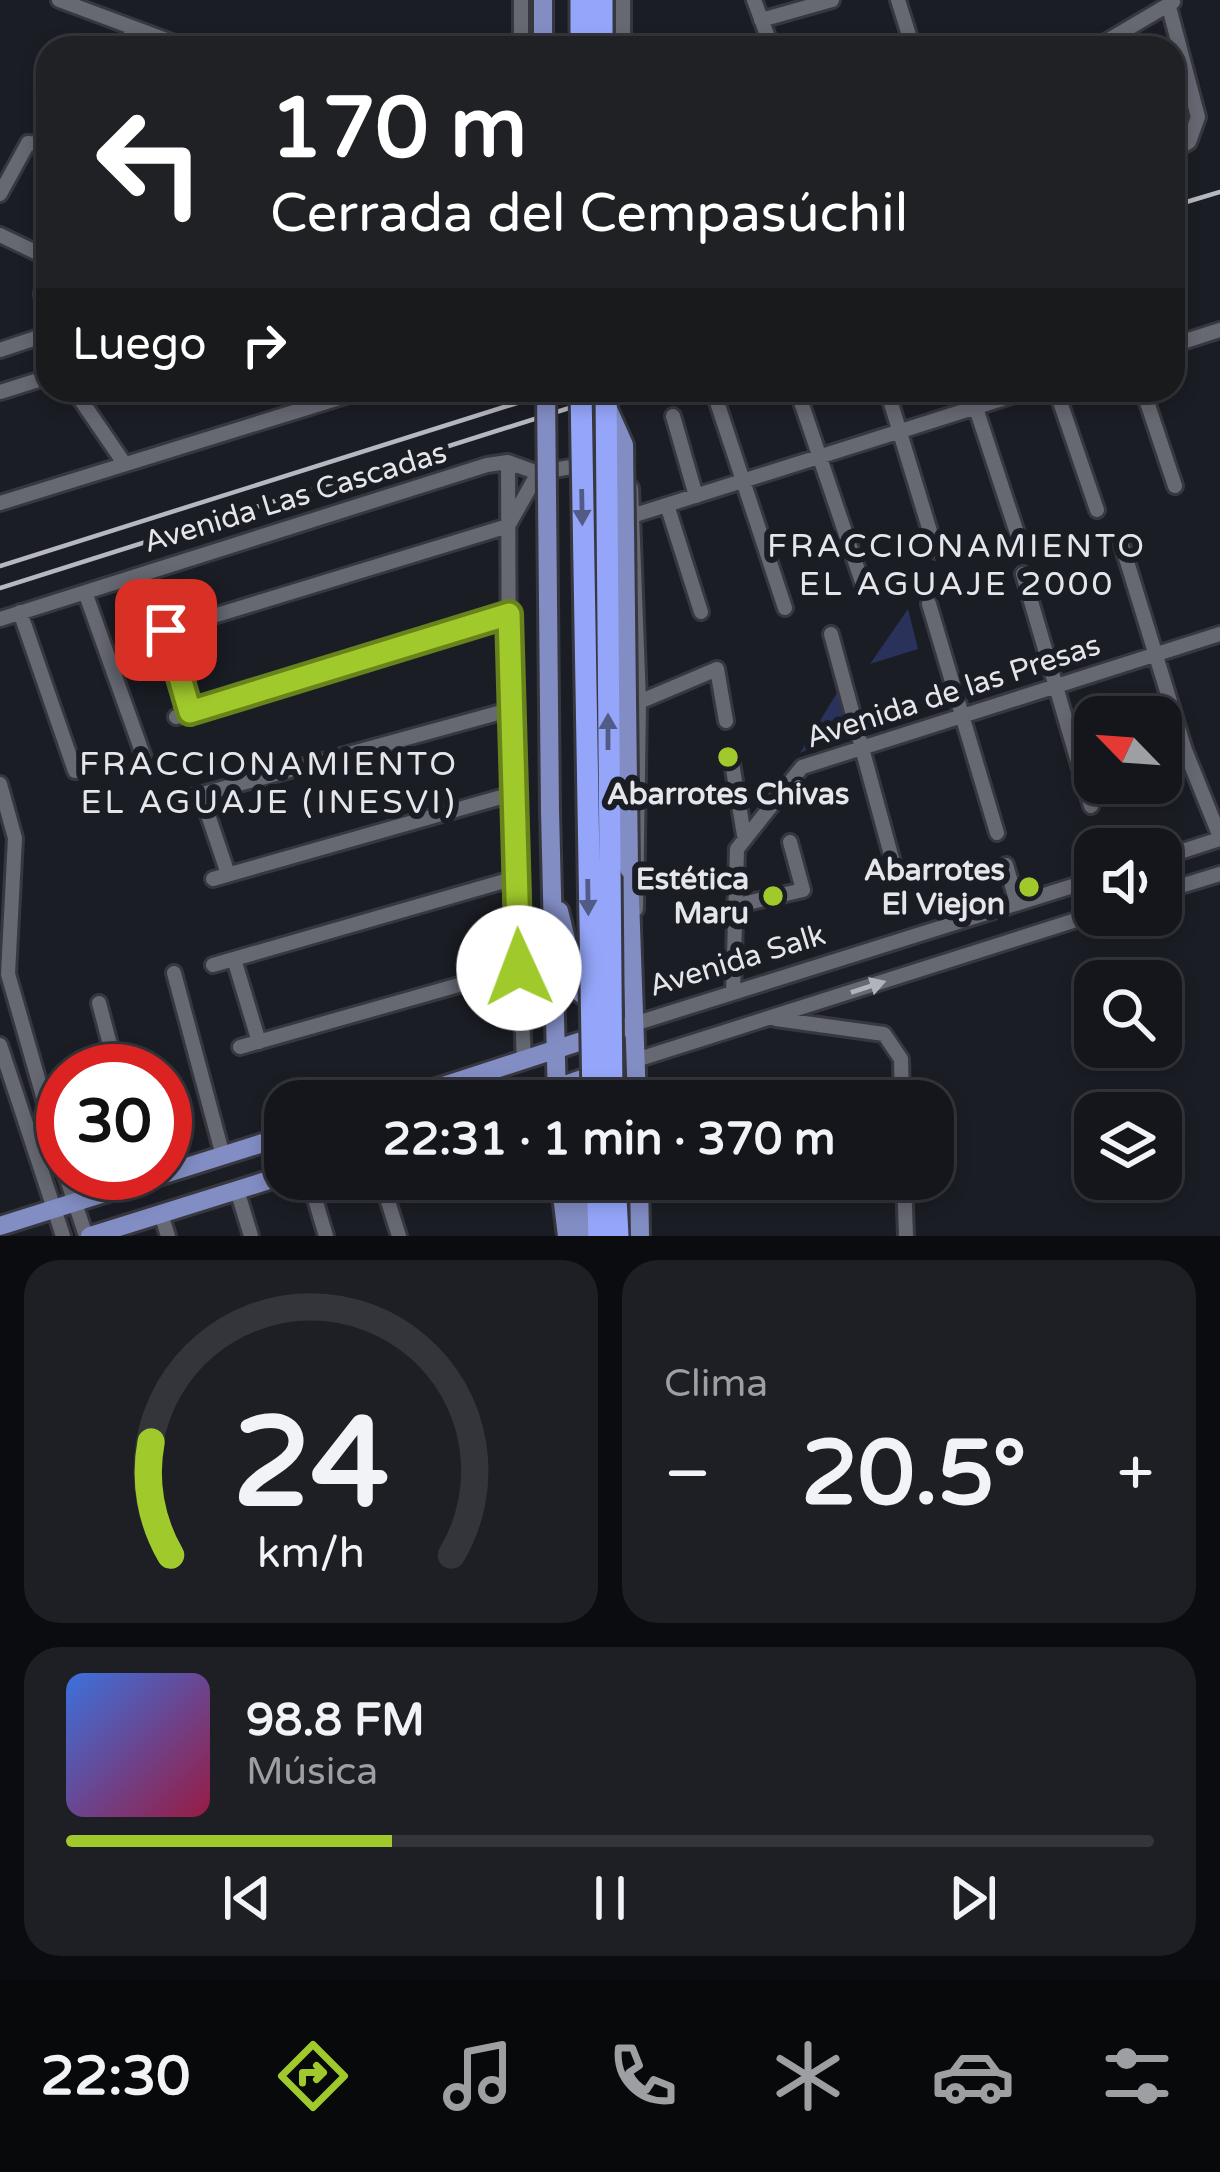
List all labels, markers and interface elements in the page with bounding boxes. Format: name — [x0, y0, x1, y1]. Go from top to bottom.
text: 170 m — [270, 79, 527, 180]
icon: left — [72, 84, 228, 240]
text: Cerrada del Cempasúchil — [270, 181, 908, 246]
icon: right — [231, 312, 297, 378]
text: Luego — [72, 318, 207, 372]
street label: Avenida Las Cascadas — [139, 434, 451, 561]
one-way arrow — [573, 489, 592, 527]
district label: FRACCIONAMIENTO EL AGUAJE 2000 — [767, 527, 1147, 604]
pin — [115, 579, 217, 681]
icon: arrive — [133, 597, 199, 663]
street label: Avenida de las Presas — [801, 626, 1105, 757]
north arrow — [1074, 696, 1182, 804]
map controls — [1074, 696, 1182, 1200]
one-way arrow — [598, 712, 618, 750]
marker: Abarrotes Chivas — [715, 744, 741, 770]
district label: FRACCIONAMIENTO EL AGUAJE (INESVI) — [79, 745, 459, 822]
place label: Abarrotes Chivas — [607, 776, 849, 813]
button: sound — [1074, 828, 1182, 936]
place label: Abarrotes El Viejon — [864, 852, 1005, 923]
place label: Estética Maru — [636, 861, 749, 932]
marker: Abarrotes El Viejon — [1016, 874, 1042, 900]
one-way arrow — [579, 879, 598, 917]
marker: Estética Maru — [760, 883, 786, 909]
position arrow — [456, 905, 582, 1031]
street label: Avenida Salk — [644, 916, 830, 1005]
button: search — [1074, 960, 1182, 1068]
one-way arrow — [850, 977, 887, 996]
speed limit sign: 30 — [36, 1044, 192, 1200]
button: layers — [1074, 1092, 1182, 1200]
text: 22:31 · 1 min · 370 m — [383, 1113, 835, 1167]
text: Clima — [664, 1360, 768, 1407]
text: 24 — [233, 1389, 389, 1540]
text: 20.5° — [801, 1420, 1027, 1529]
text: − — [664, 1434, 711, 1514]
text: + — [1117, 1434, 1154, 1514]
text: km/h — [257, 1527, 365, 1578]
text: 98.8 FM — [246, 1694, 425, 1748]
text: Música — [246, 1748, 378, 1795]
icon: previous — [214, 1865, 280, 1931]
icon: pause — [577, 1865, 643, 1931]
icon: next — [940, 1865, 1006, 1931]
icon: directions — [271, 2034, 355, 2118]
icon: music — [436, 2034, 520, 2118]
icon: phone — [601, 2034, 685, 2118]
icon: climate — [766, 2034, 850, 2118]
icon: car — [931, 2034, 1015, 2118]
icon: filters — [1095, 2034, 1179, 2118]
text: 22:30 — [40, 2044, 190, 2109]

